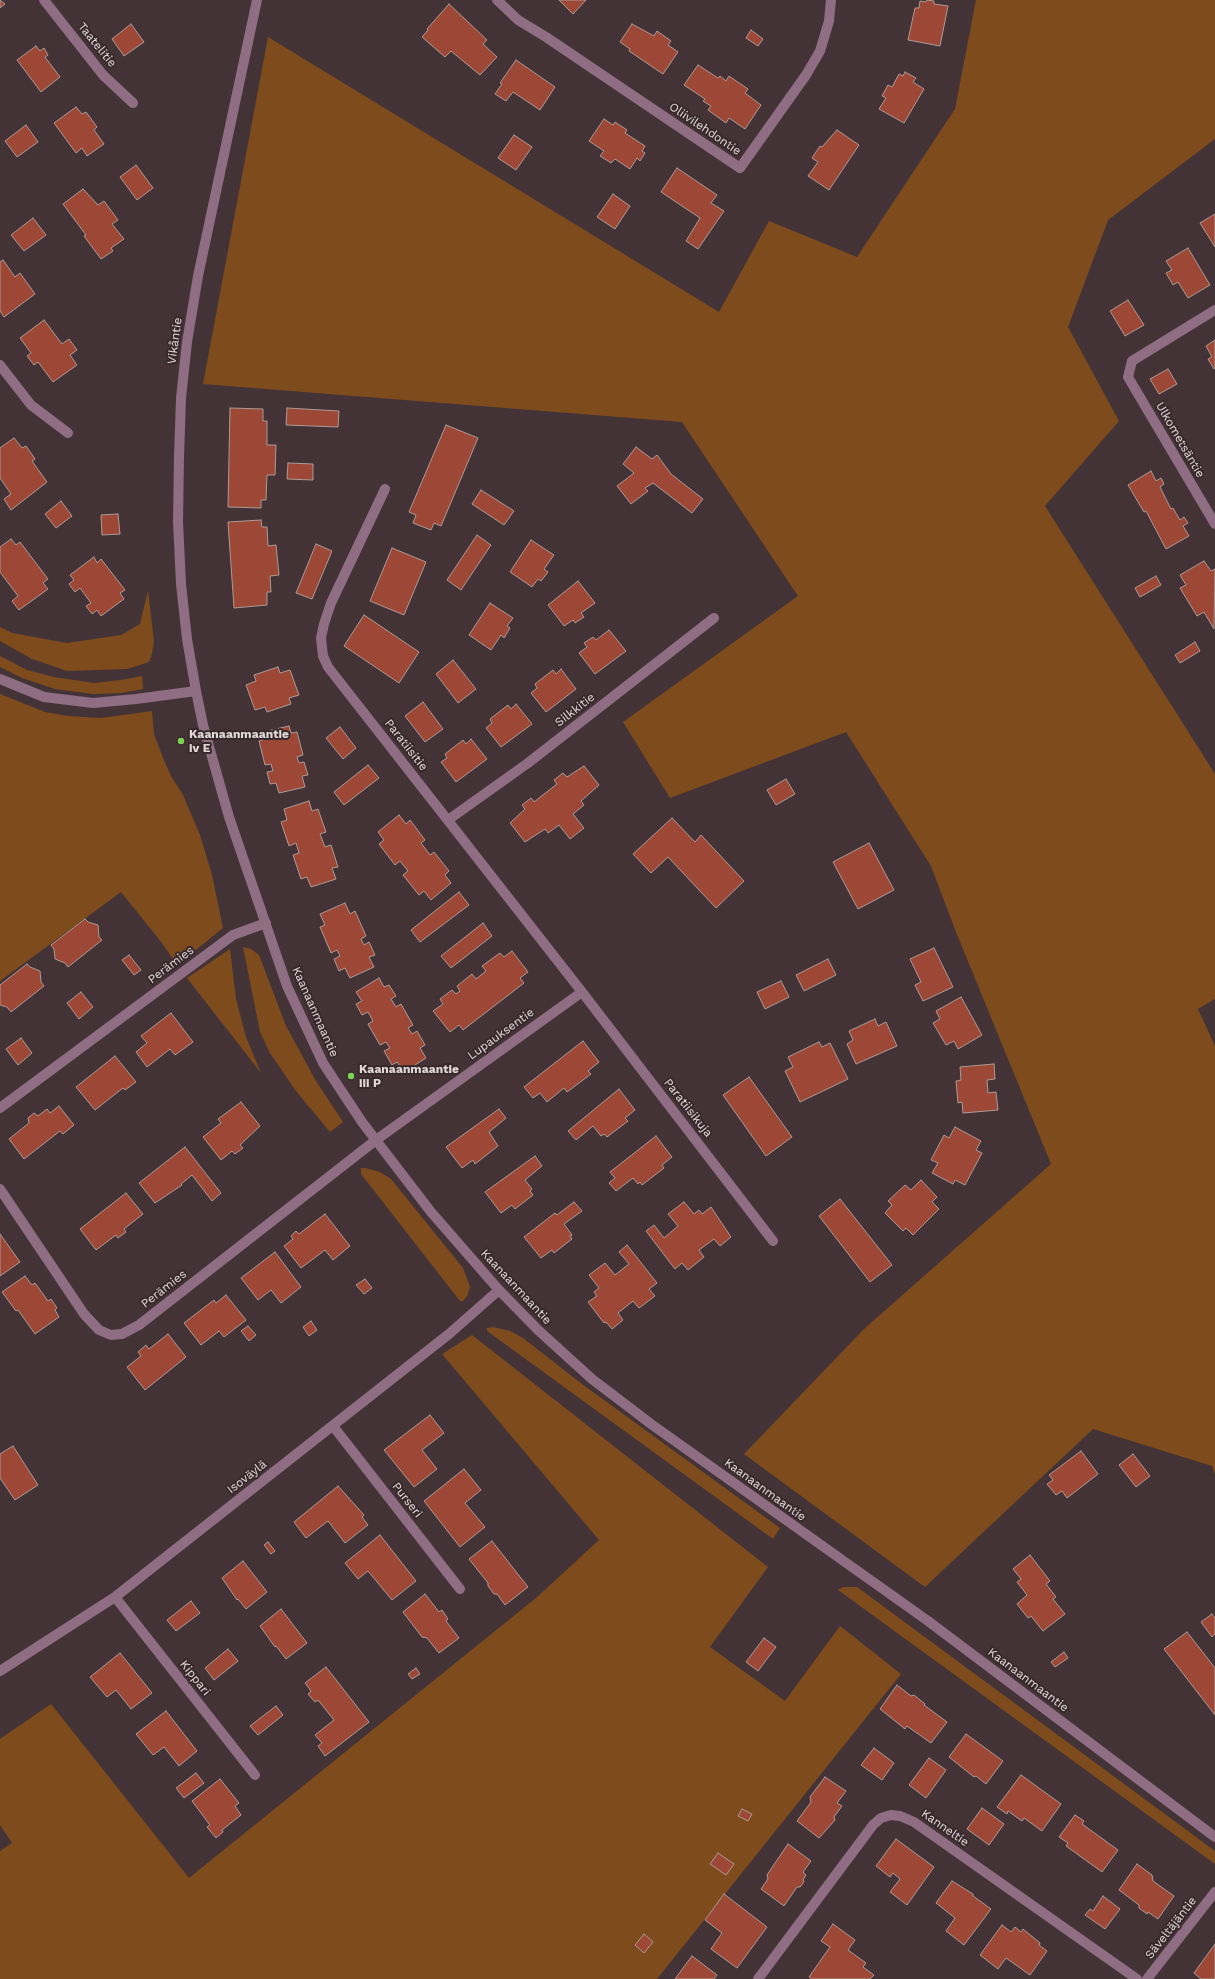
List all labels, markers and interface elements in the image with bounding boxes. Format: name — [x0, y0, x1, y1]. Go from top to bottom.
street label: Taatelitie — [75, 20, 119, 70]
street label: Oliivilehdontie — [666, 100, 744, 158]
street label: Vikåntie — [165, 317, 185, 365]
street label: Ulkometsäntie — [1153, 400, 1207, 480]
street label: Silkkitie — [552, 690, 598, 730]
street label: Paratiisitie — [381, 716, 431, 774]
place label: Kaanaanmaantie iv E — [189, 727, 289, 755]
marker: Kaanaanmaantie iv E — [176, 736, 186, 746]
street label: Perämies — [145, 943, 197, 987]
street label: Kaanaanmaantie — [289, 965, 341, 1059]
street label: Lupauksentie — [465, 1005, 537, 1063]
place label: Kaanaanmaantie iii P — [359, 1062, 459, 1090]
marker: Kaanaanmaantie iii P — [346, 1071, 356, 1081]
street label: Paratiisikuja — [661, 1076, 715, 1140]
street label: Kaanaanmaantie — [478, 1247, 554, 1327]
street label: Perämies — [138, 1267, 190, 1311]
street label: Kaanaanmaantie — [721, 1456, 809, 1524]
street label: Isoväylä — [224, 1457, 270, 1497]
street label: Purseri — [389, 1480, 425, 1520]
street label: Kaanaanmaantie — [985, 1645, 1071, 1715]
street label: Kippari — [177, 1657, 213, 1699]
street label: Kanneltie — [918, 1806, 972, 1850]
street label: Säveltäjäntie — [1142, 1894, 1200, 1962]

